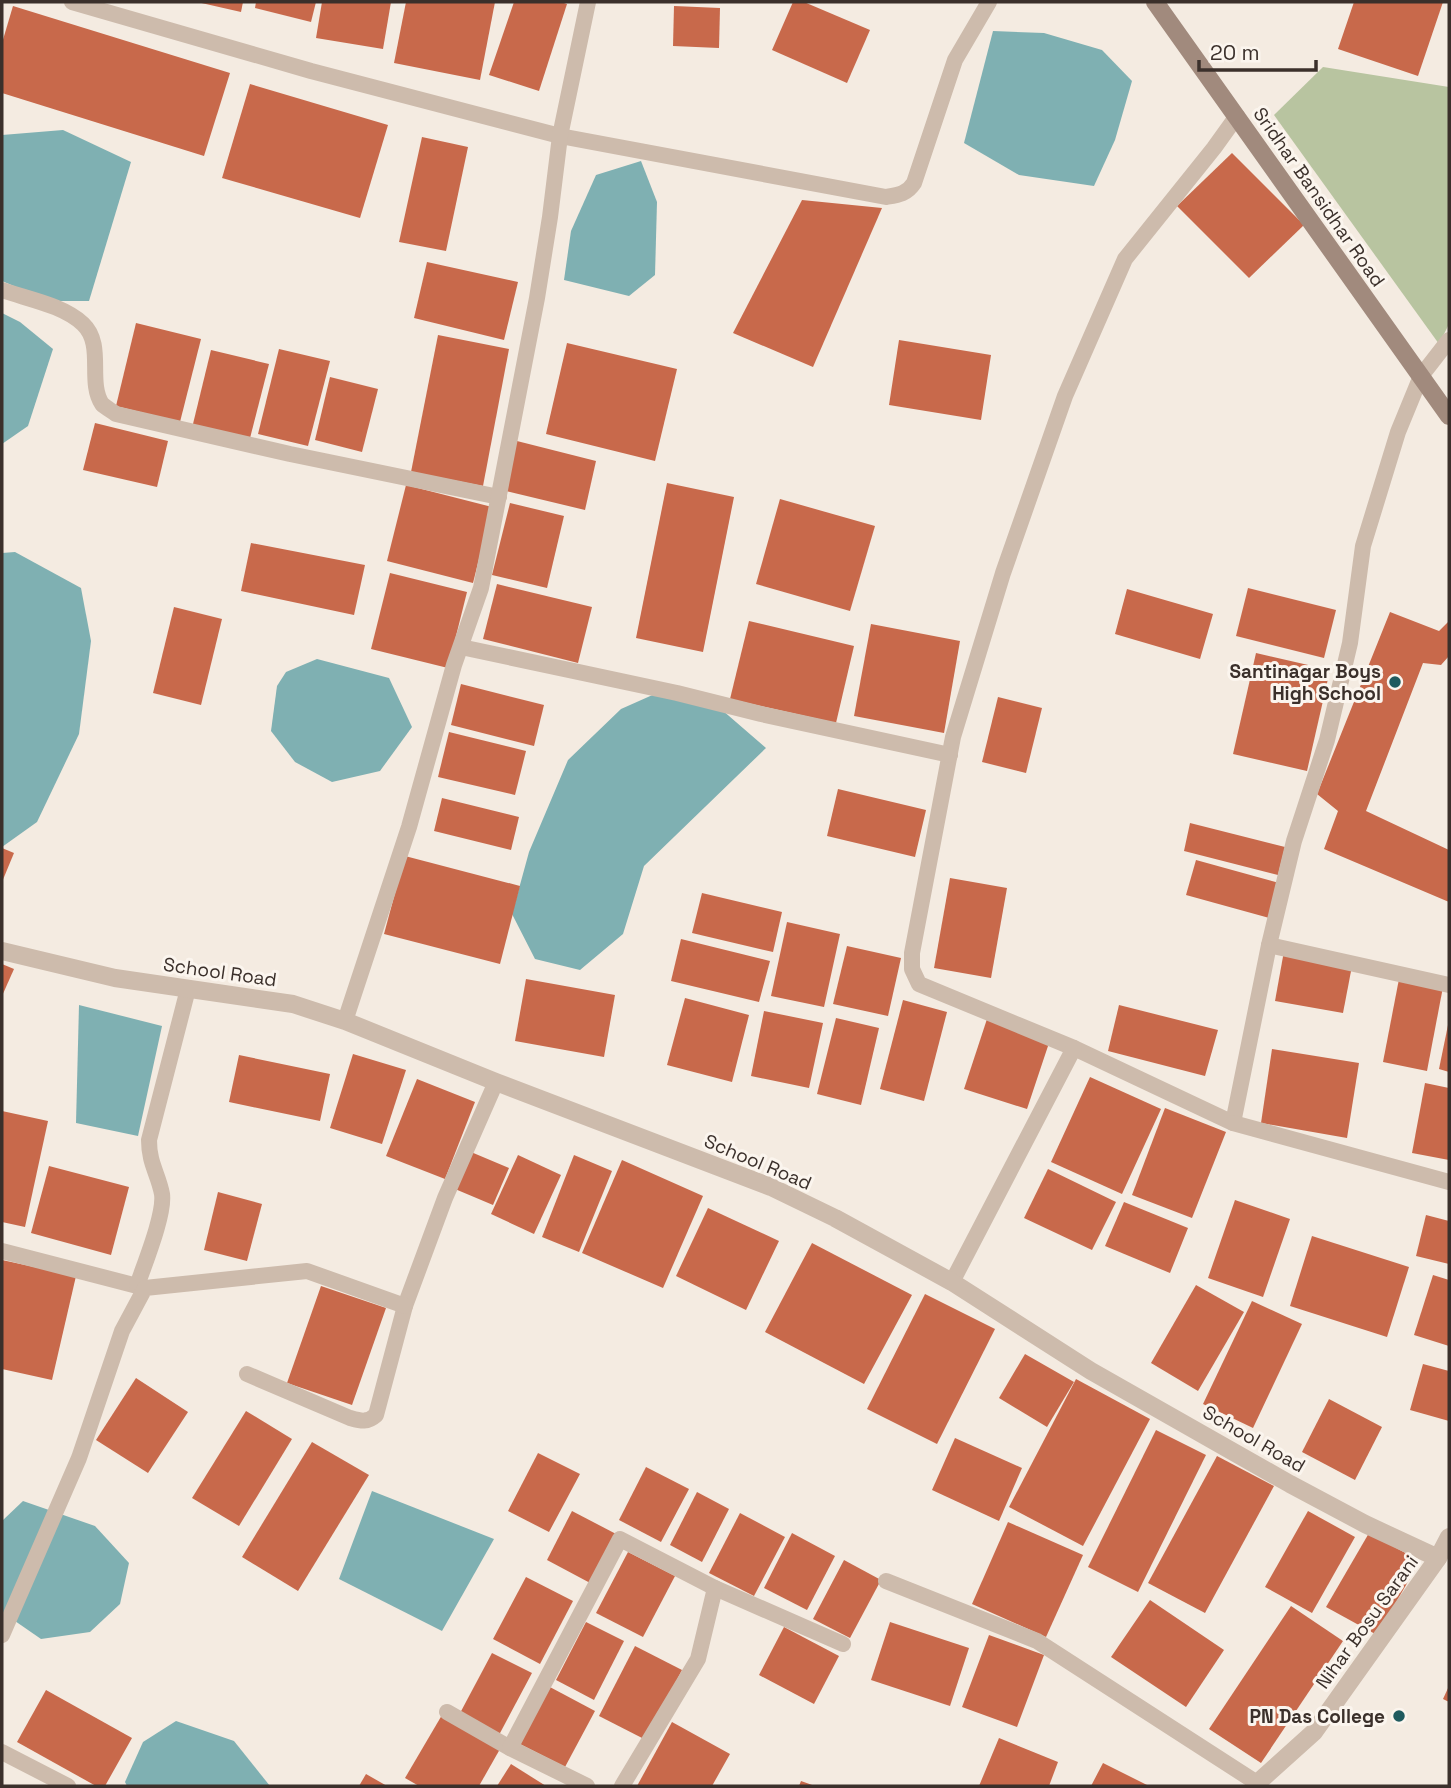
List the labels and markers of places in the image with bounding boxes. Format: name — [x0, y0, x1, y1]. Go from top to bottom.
place label: Santinagar Boys High School — [1229, 659, 1381, 706]
marker: Santinagar Boys High School — [1387, 674, 1403, 690]
place label: PN Das College — [1250, 1704, 1385, 1729]
marker: PN Das College — [1391, 1708, 1407, 1724]

